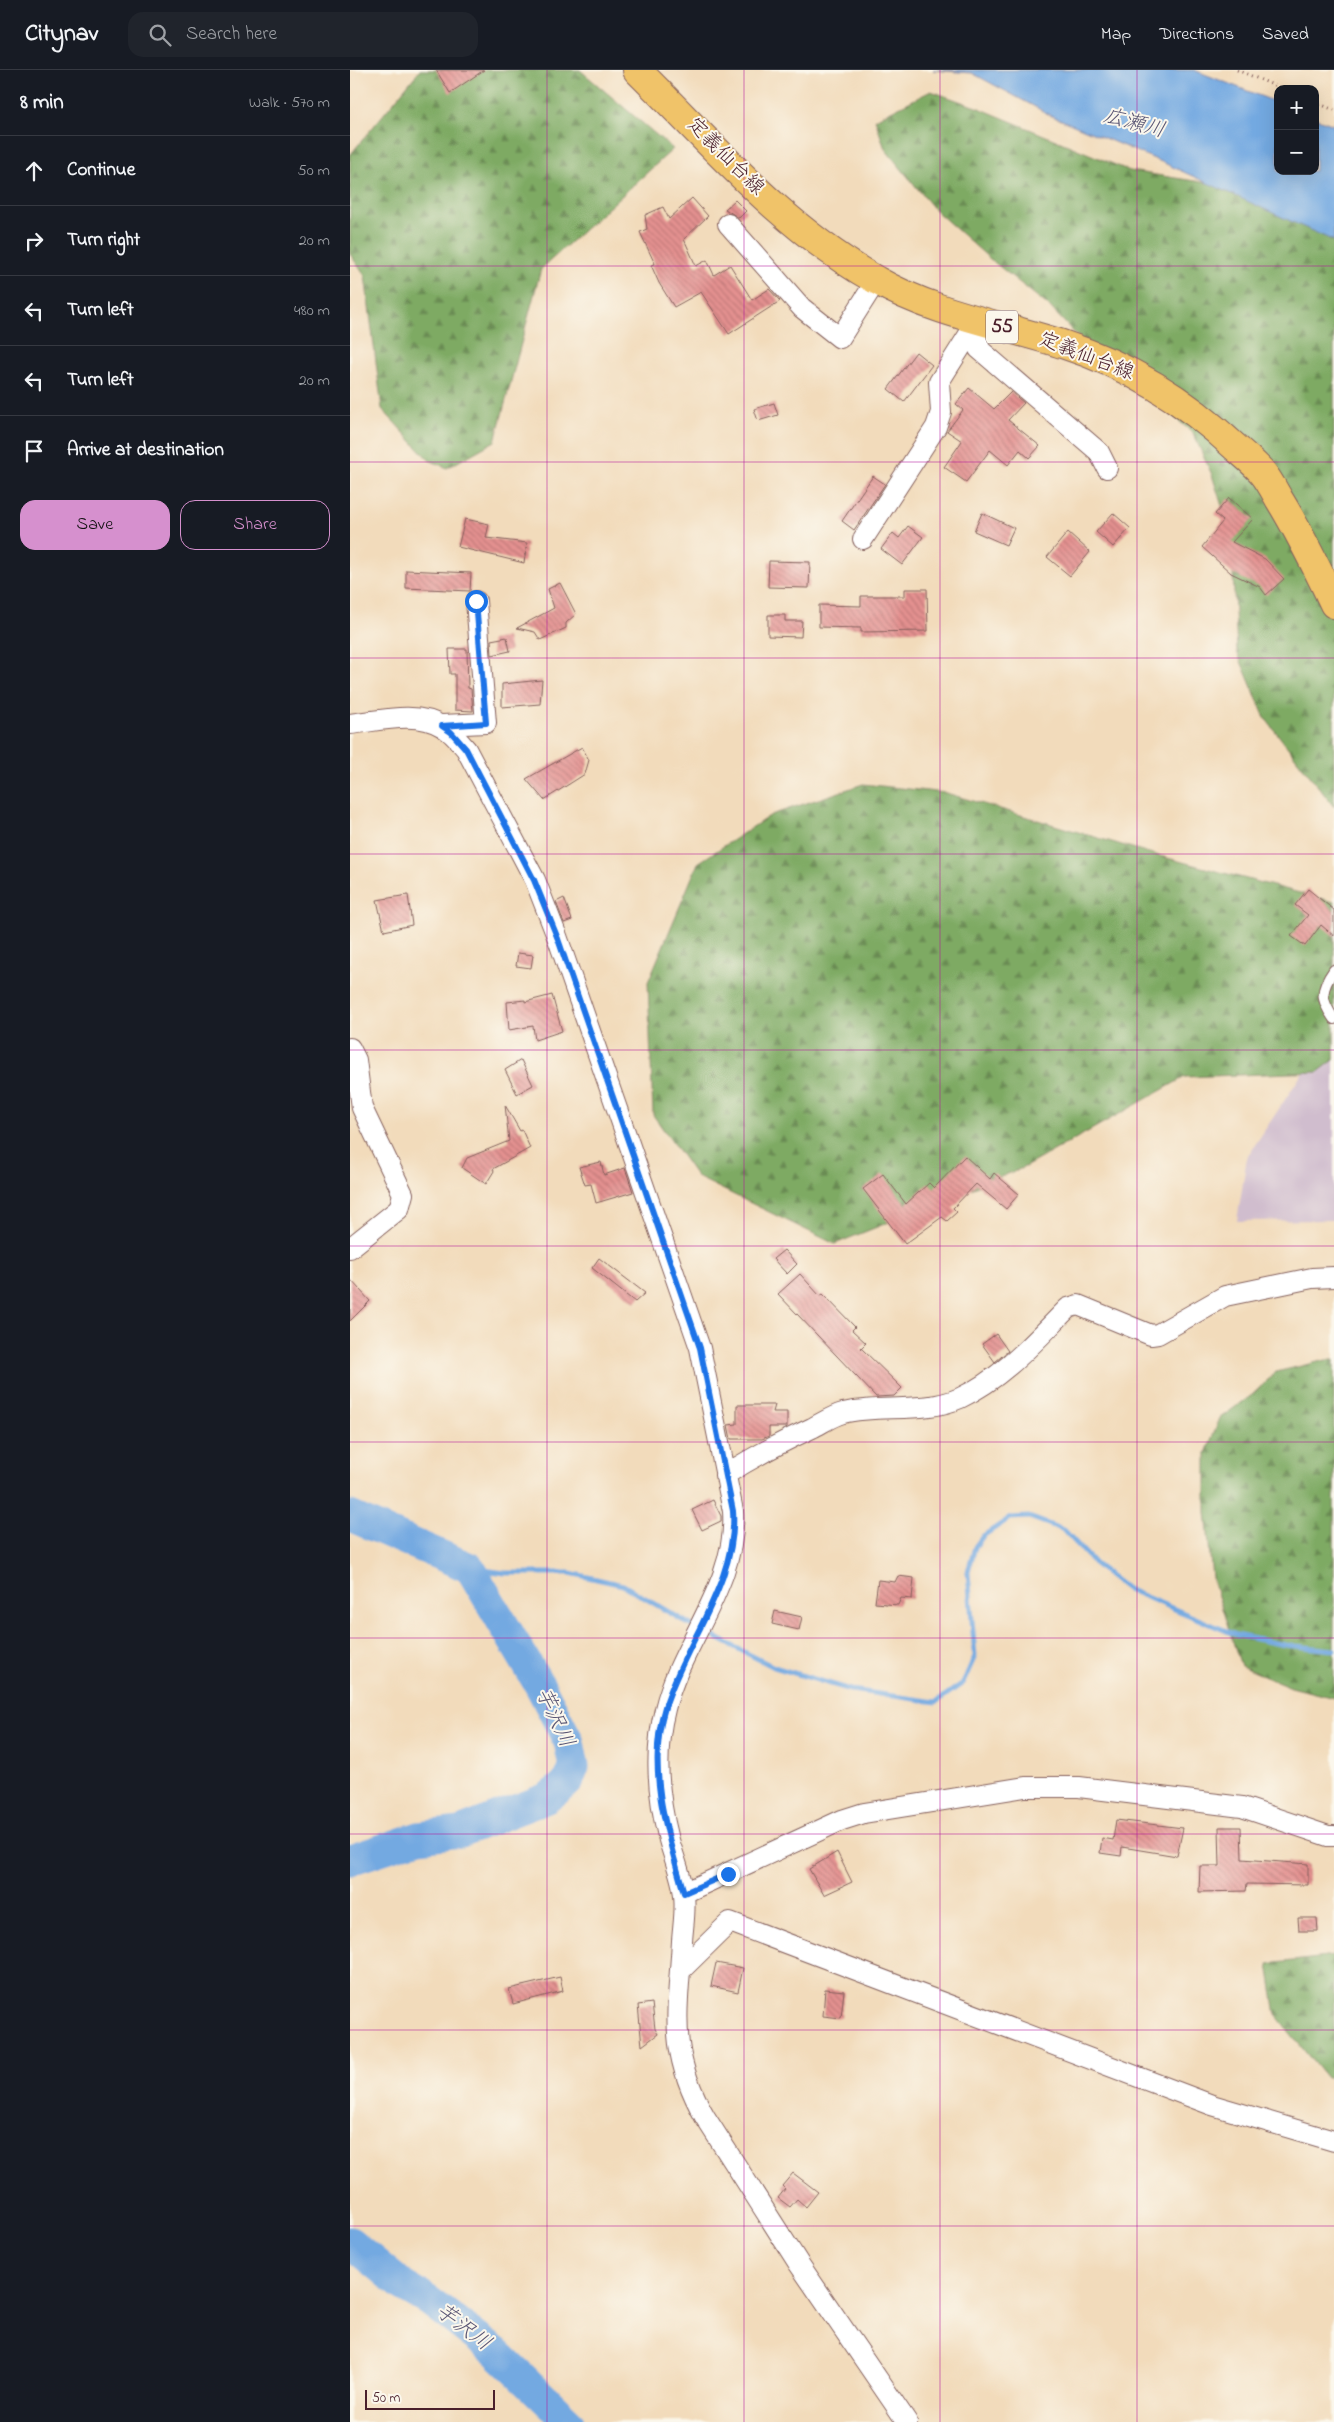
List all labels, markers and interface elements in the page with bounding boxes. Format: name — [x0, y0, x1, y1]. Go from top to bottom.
search box — [128, 12, 478, 57]
text: Citynav — [25, 17, 98, 52]
icon: search — [146, 21, 174, 49]
text: Search here — [186, 21, 277, 48]
text: Map — [1101, 22, 1131, 48]
text: Directions — [1159, 22, 1234, 48]
text: Saved — [1262, 22, 1309, 48]
map controls — [1274, 85, 1319, 175]
button: + — [1274, 85, 1319, 130]
text: 8 min — [20, 88, 64, 118]
text: Walk · 570 m — [249, 91, 330, 115]
water label: 広瀬川 — [1100, 101, 1168, 147]
street label: 定義仙台線 — [679, 111, 771, 203]
button: − — [1274, 130, 1319, 175]
icon: ahead — [20, 157, 48, 185]
text: Continue — [67, 157, 135, 184]
text: 50 m — [298, 159, 330, 183]
icon: right — [20, 227, 48, 255]
text: Turn right — [67, 227, 140, 254]
text: 20 m — [299, 229, 330, 253]
icon: left — [20, 297, 48, 325]
text: Turn left — [67, 297, 134, 324]
text: 480 m — [294, 299, 330, 323]
road number: 55 — [986, 310, 1018, 344]
street label: 定義仙台線 — [1034, 326, 1138, 388]
icon: left — [20, 367, 48, 395]
text: Turn left — [67, 367, 134, 394]
text: 20 m — [299, 369, 330, 393]
icon: arrive — [20, 437, 48, 465]
text: Arrive at destination — [67, 437, 224, 464]
button: Save — [20, 500, 170, 550]
button: Share — [180, 500, 330, 550]
route start — [465, 590, 488, 613]
water label: 芋沢川 — [527, 1683, 581, 1753]
route end — [717, 1863, 740, 1886]
water label: 芋沢川 — [429, 2297, 497, 2359]
scale bar — [365, 2387, 495, 2410]
text: 50 m — [372, 2388, 400, 2409]

